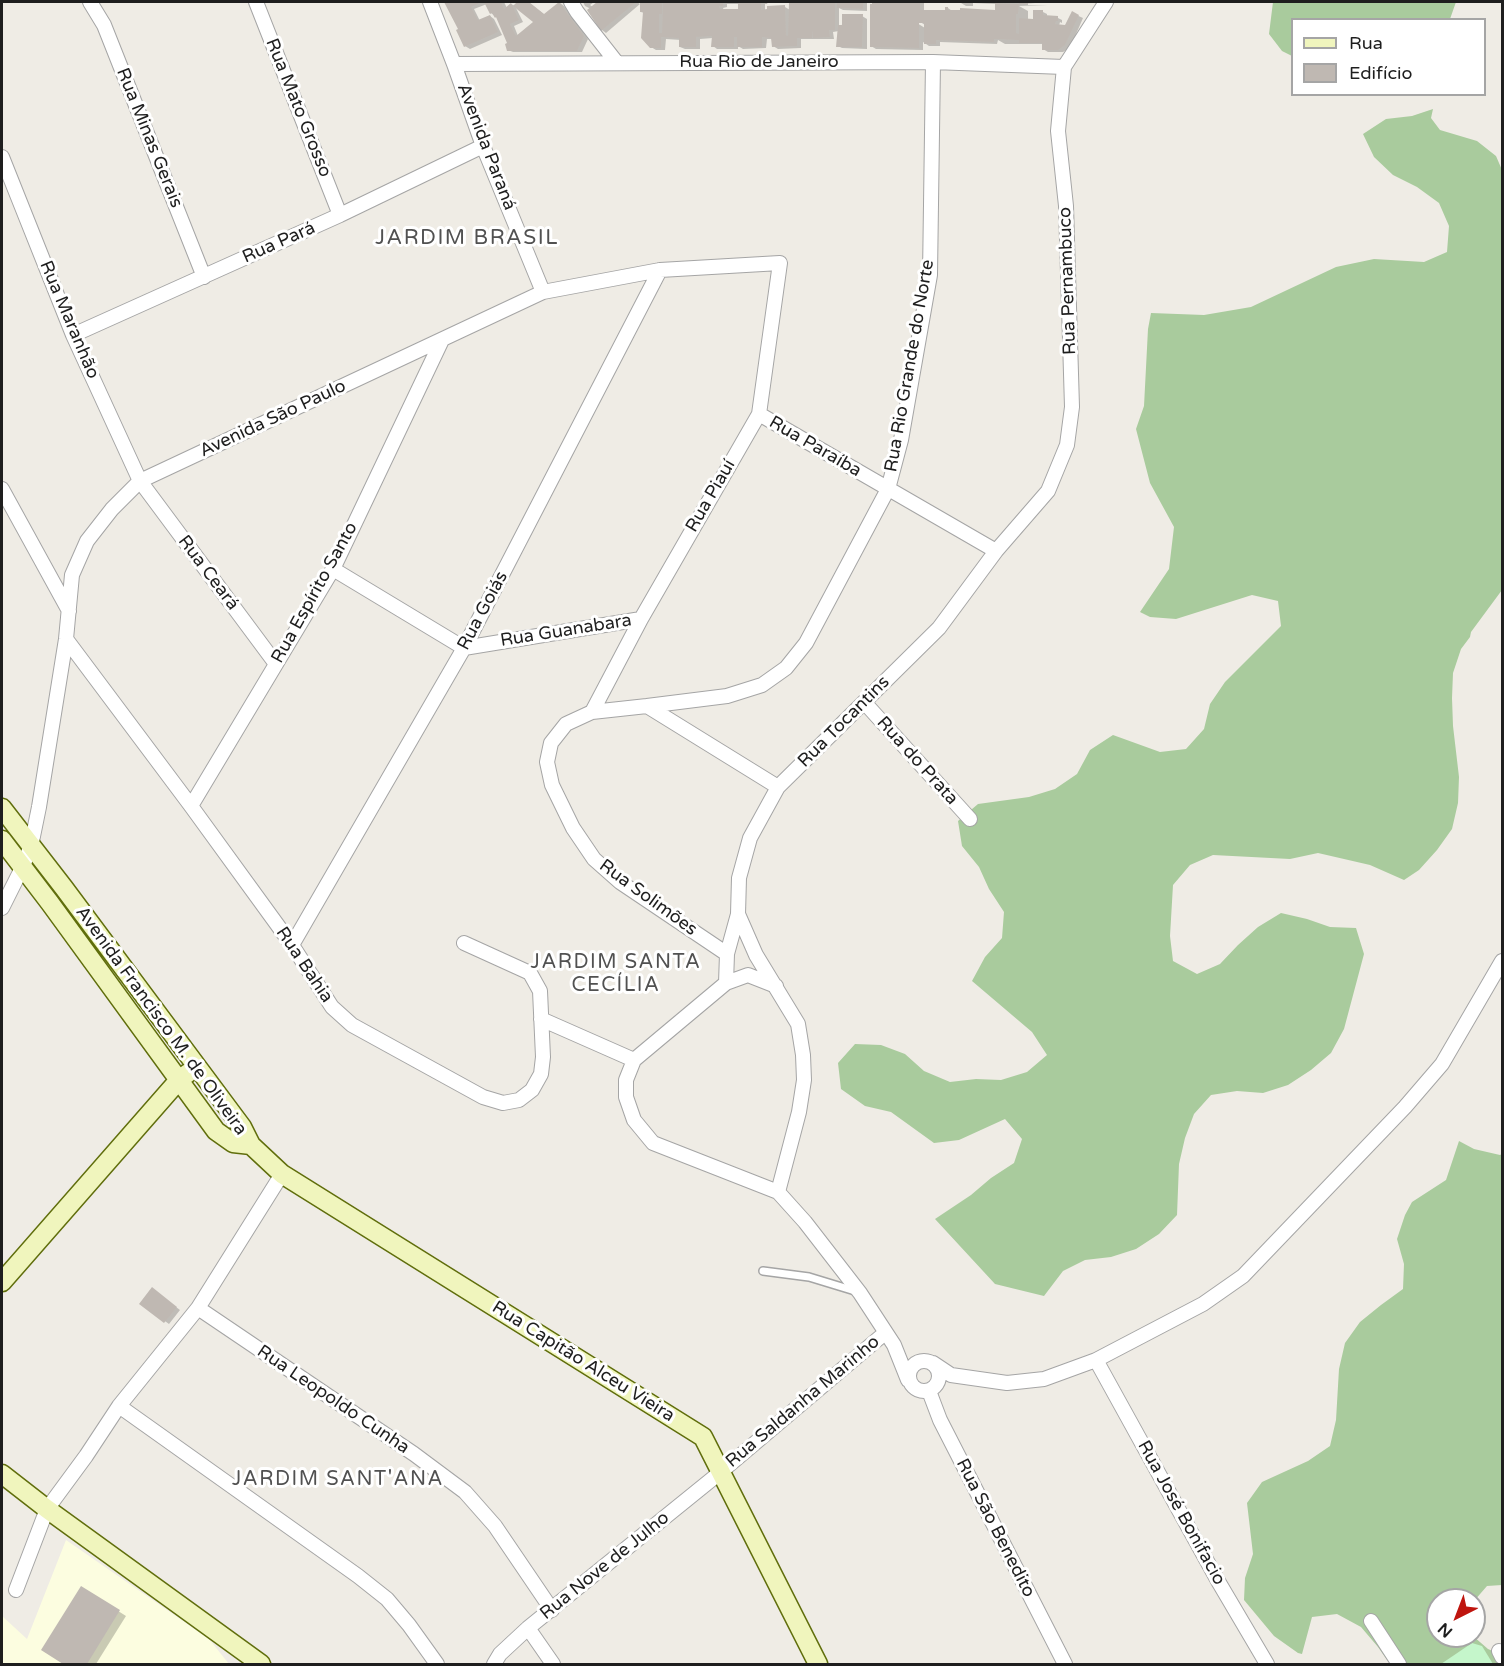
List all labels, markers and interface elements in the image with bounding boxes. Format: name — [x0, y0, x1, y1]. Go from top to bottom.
legend — [1291, 18, 1486, 96]
text: Rua — [1349, 32, 1383, 54]
street label: Rua Mato Grosso — [260, 36, 336, 180]
street label: Rua Rio de Janeiro — [679, 51, 839, 73]
text: Edifício — [1349, 62, 1412, 84]
street label: Rua Minas Gerais — [111, 65, 187, 211]
street label: Avenida Paraná — [452, 81, 520, 213]
street label: Rua Pernambuco — [1055, 207, 1081, 355]
street label: Rua Pará — [239, 217, 319, 269]
district label: JARDIM BRASIL — [375, 225, 559, 251]
street label: Rua Maranhão — [34, 258, 104, 382]
street label: Rua Rio Grande do Norte — [881, 258, 939, 474]
street label: Avenida São Paulo — [196, 376, 350, 462]
street label: Rua Paraíba — [765, 412, 865, 482]
street label: Rua Piauí — [682, 456, 740, 536]
street label: Rua Espírito Santo — [267, 519, 363, 667]
street label: Rua Ceará — [173, 531, 243, 615]
street label: Rua Goiás — [453, 568, 513, 654]
street label: Rua Guanabara — [499, 610, 633, 652]
street label: Rua Tocantins — [794, 672, 894, 772]
street label: Rua do Prata — [872, 712, 962, 810]
street label: Rua Solimões — [595, 855, 701, 941]
street label: Avenida Francisco M. de Oliveira — [71, 902, 251, 1140]
street label: Rua Bahia — [271, 923, 337, 1007]
district label: JARDIM SANTA CECÍLIA — [531, 951, 701, 998]
street label: Rua Capitão Alceu Vieira — [488, 1297, 678, 1427]
street label: Rua Saldanha Marinho — [722, 1331, 884, 1473]
street label: Rua Leopoldo Cunha — [253, 1341, 413, 1459]
street label: Rua José Bonifacio — [1132, 1437, 1230, 1589]
street label: Rua São Benedito — [951, 1455, 1039, 1601]
district label: JARDIM SANT'ANA — [232, 1468, 444, 1492]
street label: Rua Nove de Julho — [536, 1507, 674, 1625]
north arrow — [1426, 1588, 1486, 1648]
text: N — [1434, 1618, 1457, 1642]

